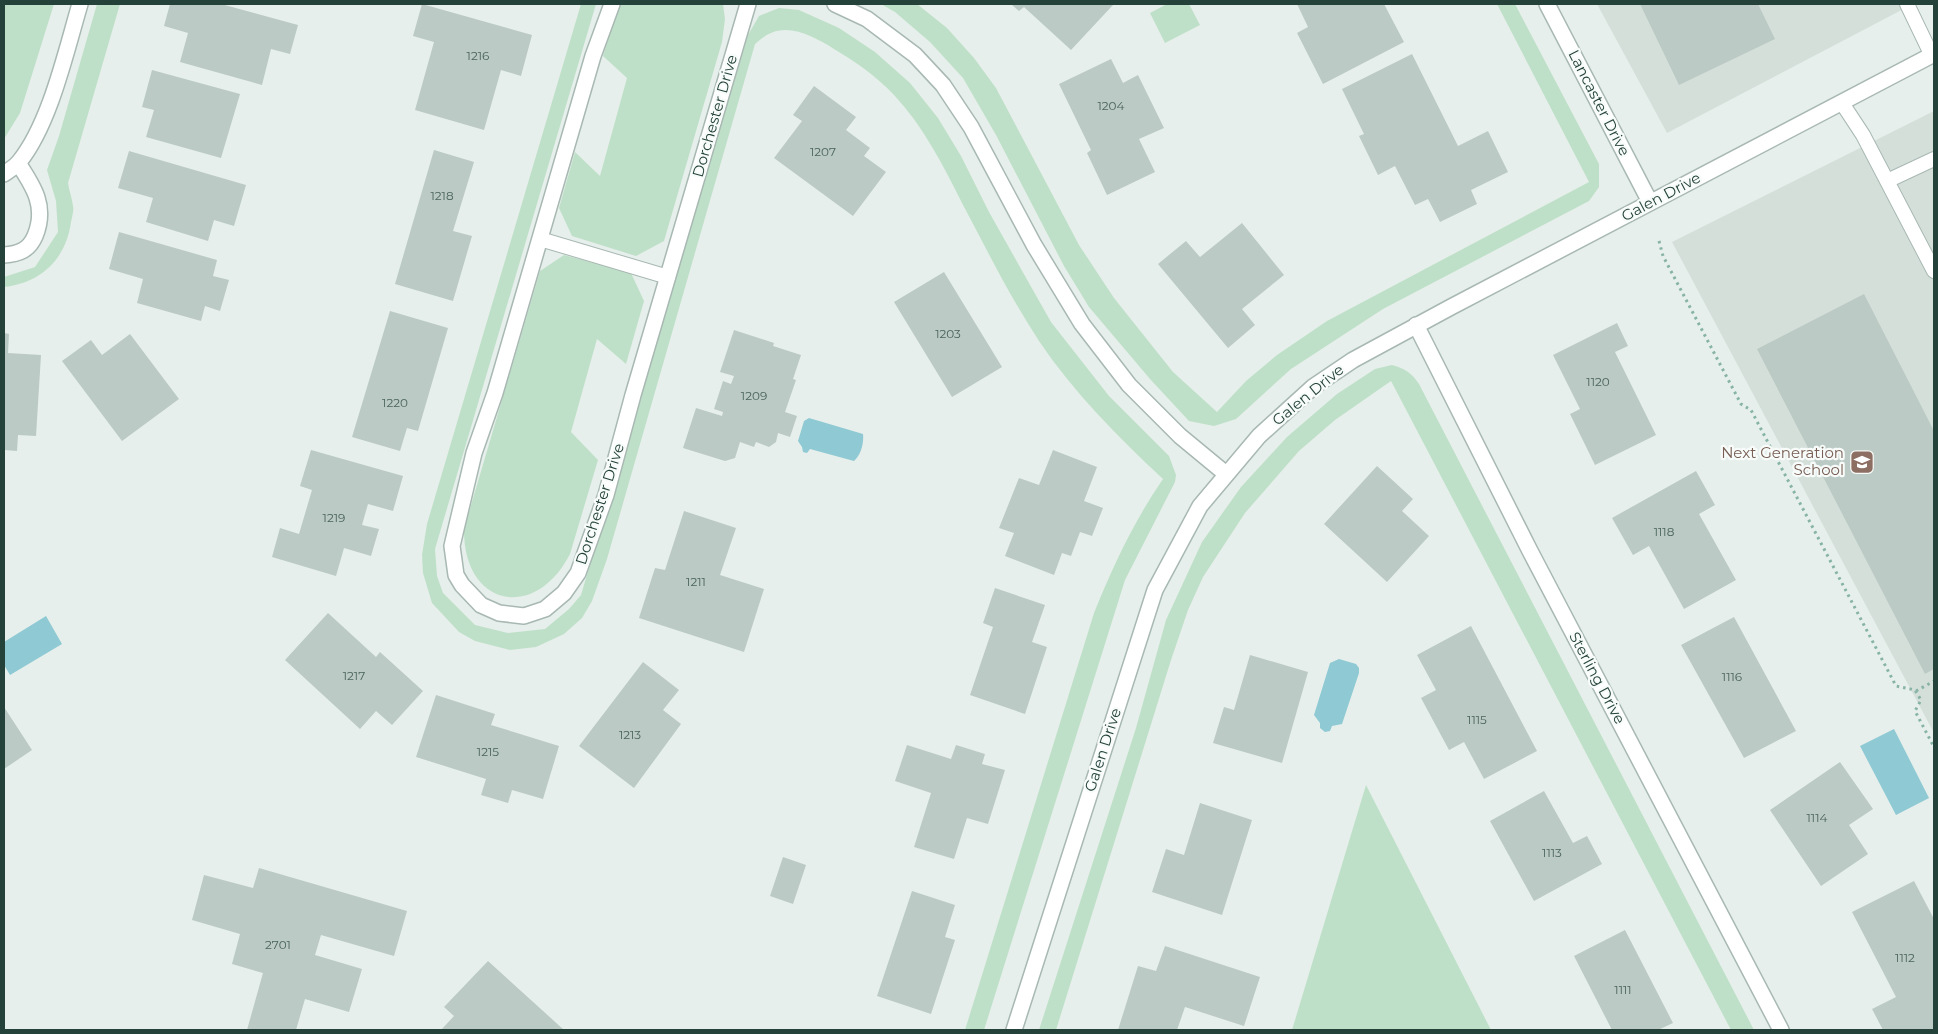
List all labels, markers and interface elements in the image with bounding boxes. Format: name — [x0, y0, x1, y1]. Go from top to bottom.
street label: Lancaster Drive — [1565, 47, 1634, 159]
house number: 1216 — [467, 48, 489, 63]
street label: Dorchester Drive — [688, 52, 741, 179]
house number: 1204 — [1098, 98, 1125, 113]
house number: 1207 — [810, 144, 836, 159]
street label: Galen Drive — [1618, 168, 1704, 225]
house number: 1218 — [430, 188, 454, 203]
house number: 1203 — [935, 326, 961, 341]
street label: Galen Drive — [1268, 360, 1347, 429]
house number: 1120 — [1586, 374, 1610, 389]
house number: 1209 — [741, 388, 767, 403]
house number: 1220 — [382, 395, 408, 410]
street label: Dorchester Drive — [571, 441, 628, 567]
place label: Next Generation School — [1721, 443, 1844, 479]
school or university icon: Next Generation School — [1849, 449, 1875, 475]
house number: 1219 — [323, 510, 345, 525]
house number: 1118 — [1654, 524, 1675, 539]
house number: 1211 — [686, 574, 706, 589]
street label: Sterling Drive — [1565, 628, 1630, 727]
house number: 1217 — [343, 668, 365, 683]
house number: 1116 — [1722, 669, 1742, 684]
street label: Galen Drive — [1080, 706, 1125, 794]
house number: 1115 — [1467, 712, 1487, 727]
house number: 1213 — [619, 727, 641, 742]
house number: 1215 — [477, 744, 499, 759]
house number: 1114 — [1807, 810, 1828, 825]
house number: 1113 — [1542, 845, 1562, 860]
house number: 2701 — [265, 937, 291, 952]
house number: 1112 — [1895, 950, 1915, 965]
house number: 1111 — [1614, 982, 1632, 997]

